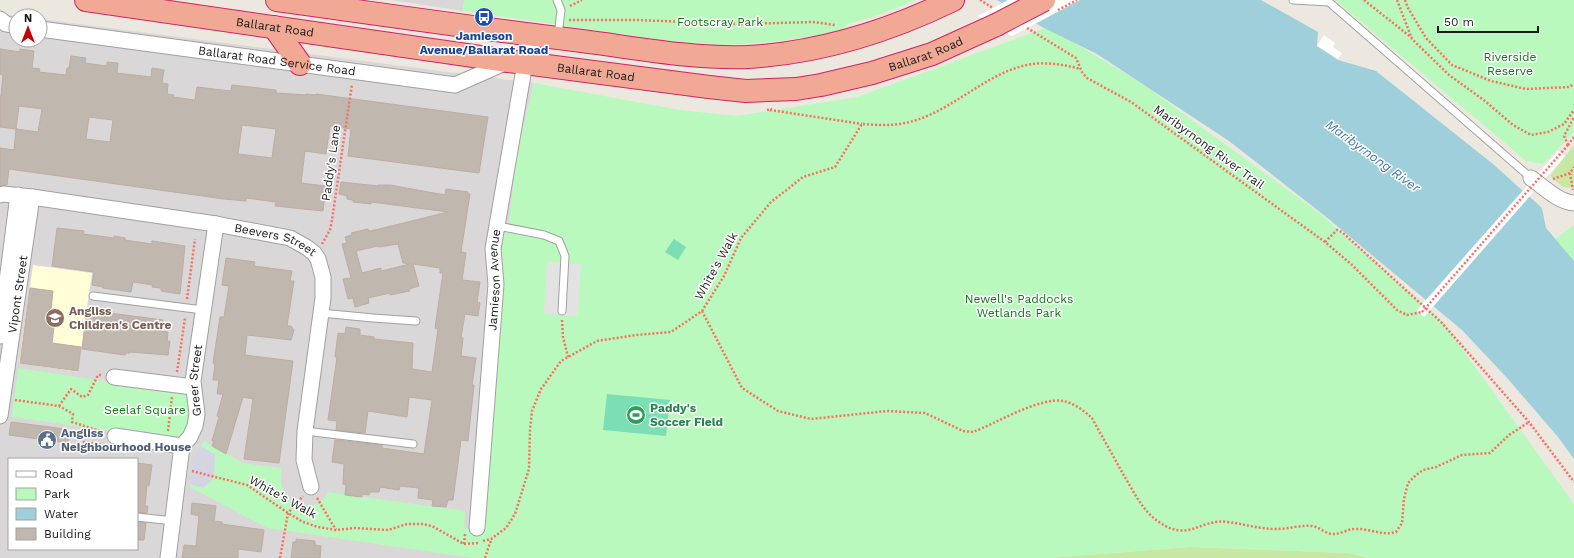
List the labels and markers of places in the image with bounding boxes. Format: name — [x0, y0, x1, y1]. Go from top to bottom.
bus stop icon: Jamieson Avenue/Ballarat Road — [473, 6, 495, 28]
place label: Jamieson Avenue/Ballarat Road — [420, 29, 548, 57]
place label: Angliss Children's Centre — [69, 304, 172, 332]
school or university icon: Angliss Children's Centre — [44, 307, 66, 329]
place label: Paddy's Soccer Field — [650, 401, 723, 429]
sports icon: Paddy's Soccer Field — [625, 404, 647, 426]
place label: Angliss Neighbourhood House — [61, 426, 191, 454]
public building icon: Angliss Neighbourhood House — [36, 429, 58, 451]

